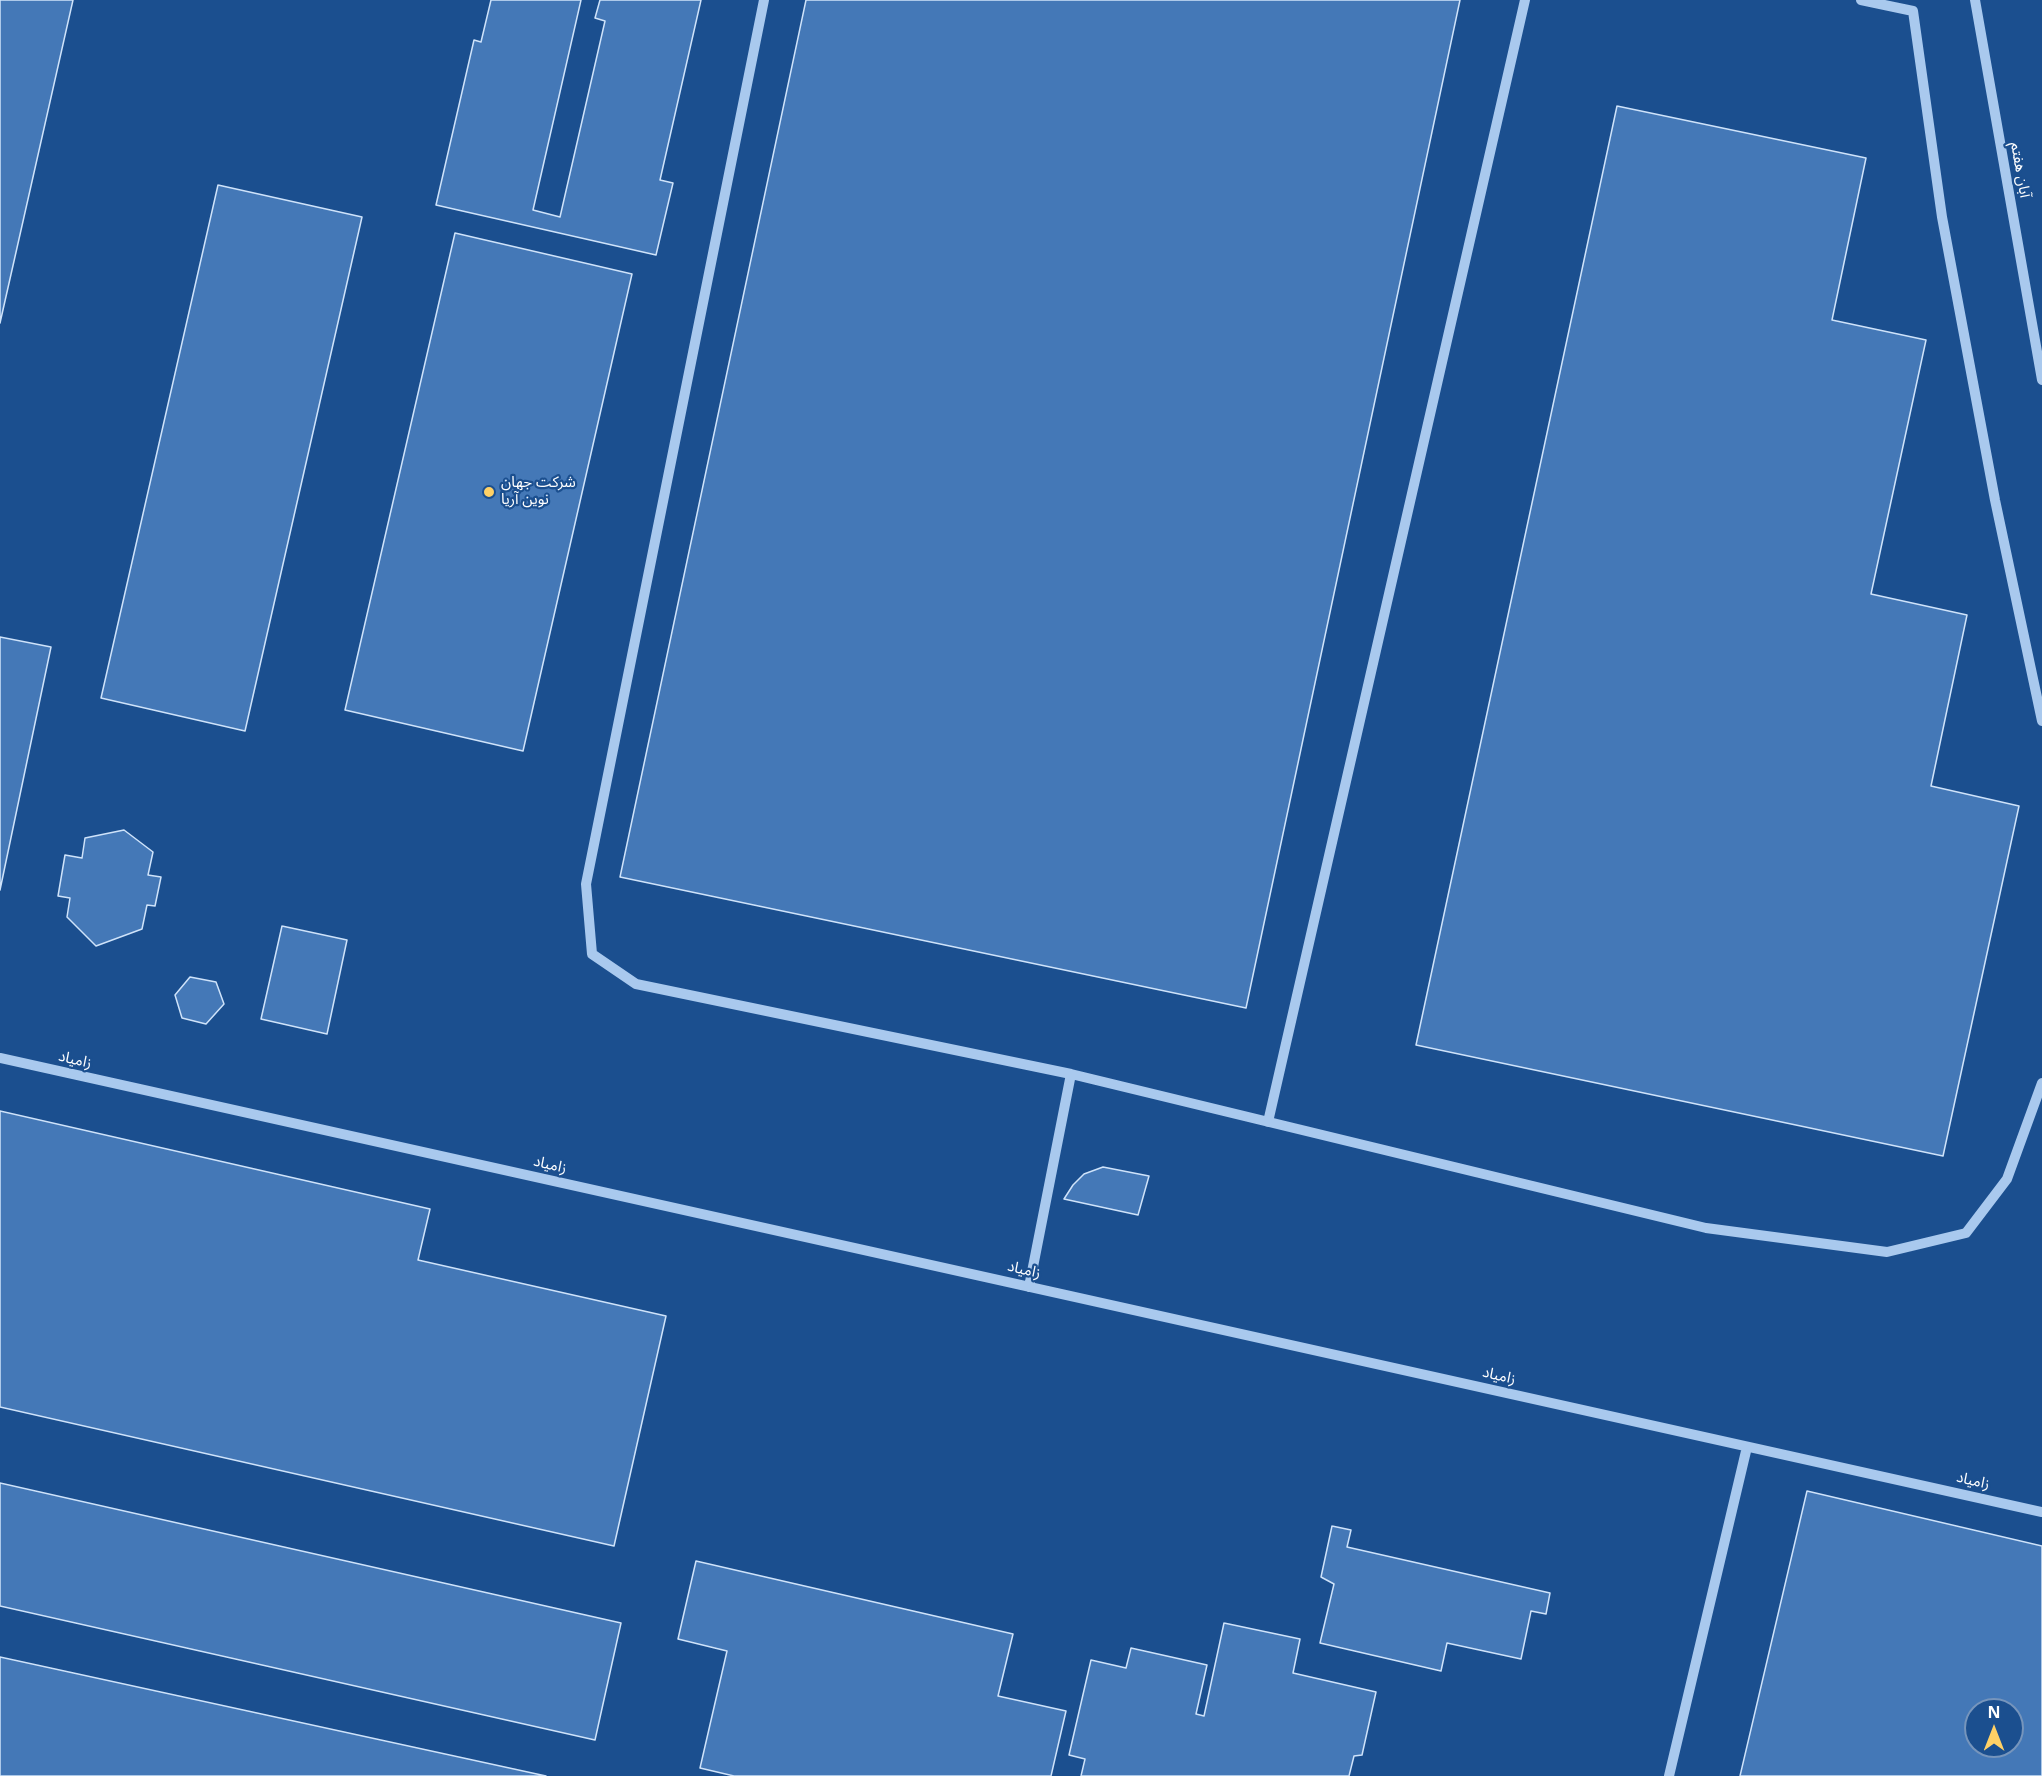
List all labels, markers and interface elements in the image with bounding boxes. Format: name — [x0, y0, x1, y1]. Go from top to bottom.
street label: آبان هفتم — [2006, 141, 2034, 199]
place label: شرکت جهان نوین آریا — [501, 474, 576, 509]
marker: شرکت جهان نوین آریا — [482, 485, 496, 499]
street label: زامیاد — [57, 1047, 93, 1073]
street label: زامیاد — [532, 1152, 568, 1178]
street label: زامیاد — [1006, 1257, 1042, 1283]
street label: زامیاد — [1481, 1363, 1517, 1389]
street label: زامیاد — [1955, 1468, 1991, 1494]
north arrow — [1964, 1698, 2024, 1758]
text: N — [1987, 1701, 2001, 1723]

